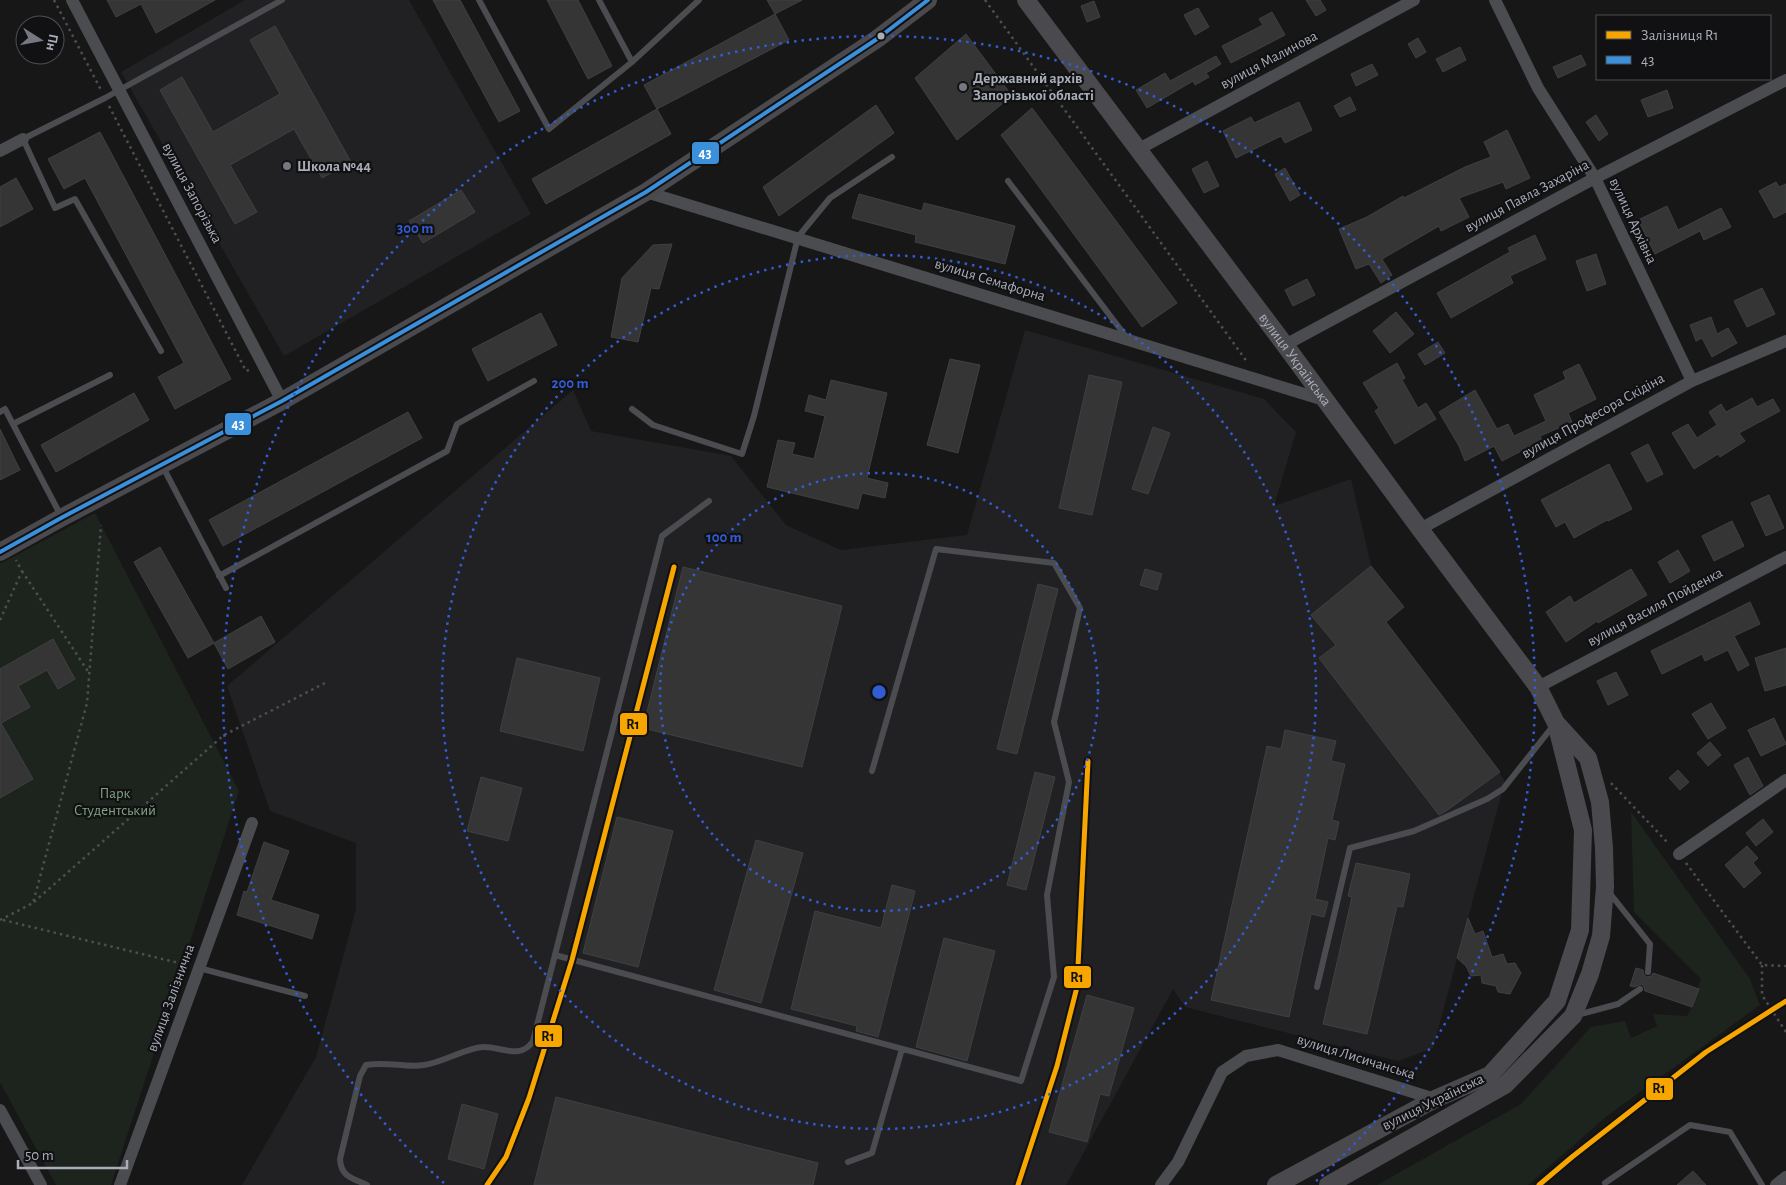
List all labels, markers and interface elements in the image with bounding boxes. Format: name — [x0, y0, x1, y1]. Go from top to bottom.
north arrow — [15, 15, 65, 65]
legend — [1596, 15, 1771, 80]
street label: вулиця Малинова — [1218, 28, 1320, 92]
text: Залізниця R1 — [1641, 28, 1718, 43]
unlabelled marker — [876, 31, 886, 41]
text: Пн — [43, 33, 60, 52]
text: 43 — [1641, 53, 1654, 68]
place label: Державний архів Запорізької області — [973, 71, 1094, 103]
marker: Державний архів Запорізької області — [957, 81, 969, 93]
street label: вулиця Запорізька — [159, 140, 225, 246]
line badge: 43 — [691, 141, 720, 165]
text: 43 — [698, 147, 712, 161]
street label: вулиця Павла Захаріна — [1462, 157, 1592, 235]
place label: Школа №44 — [297, 159, 372, 174]
marker: Школа №44 — [281, 160, 293, 172]
street label: вулиця Архівна — [1607, 176, 1659, 266]
text: 300 m — [397, 221, 433, 236]
street label: вулиця Семафорна — [933, 256, 1047, 304]
street label: вулиця Українська — [1256, 310, 1334, 409]
street label: вулиця Професора Скідіна — [1519, 370, 1667, 461]
text: 200 m — [551, 376, 589, 391]
line badge: 43 — [224, 412, 252, 436]
text: 43 — [231, 418, 245, 432]
text: 100 m — [706, 530, 742, 545]
street label: вулиця Василя Пойденка — [1585, 565, 1725, 649]
centre of rings — [870, 683, 888, 701]
line badge: R1 — [619, 712, 648, 736]
text: R1 — [626, 718, 640, 732]
park label: Парк Студентський — [74, 786, 156, 818]
street label: вулиця Залізнична — [145, 942, 197, 1054]
line badge: R1 — [1063, 965, 1092, 989]
text: R1 — [1070, 971, 1084, 985]
line badge: R1 — [534, 1024, 563, 1048]
text: R1 — [541, 1030, 555, 1044]
street label: вулиця Лисичанська — [1295, 1032, 1417, 1082]
street label: вулиця Українська — [1380, 1071, 1486, 1133]
line badge: R1 — [1645, 1077, 1674, 1101]
text: R1 — [1652, 1082, 1666, 1096]
scale bar — [18, 1138, 126, 1170]
text: 50 m — [25, 1148, 54, 1163]

